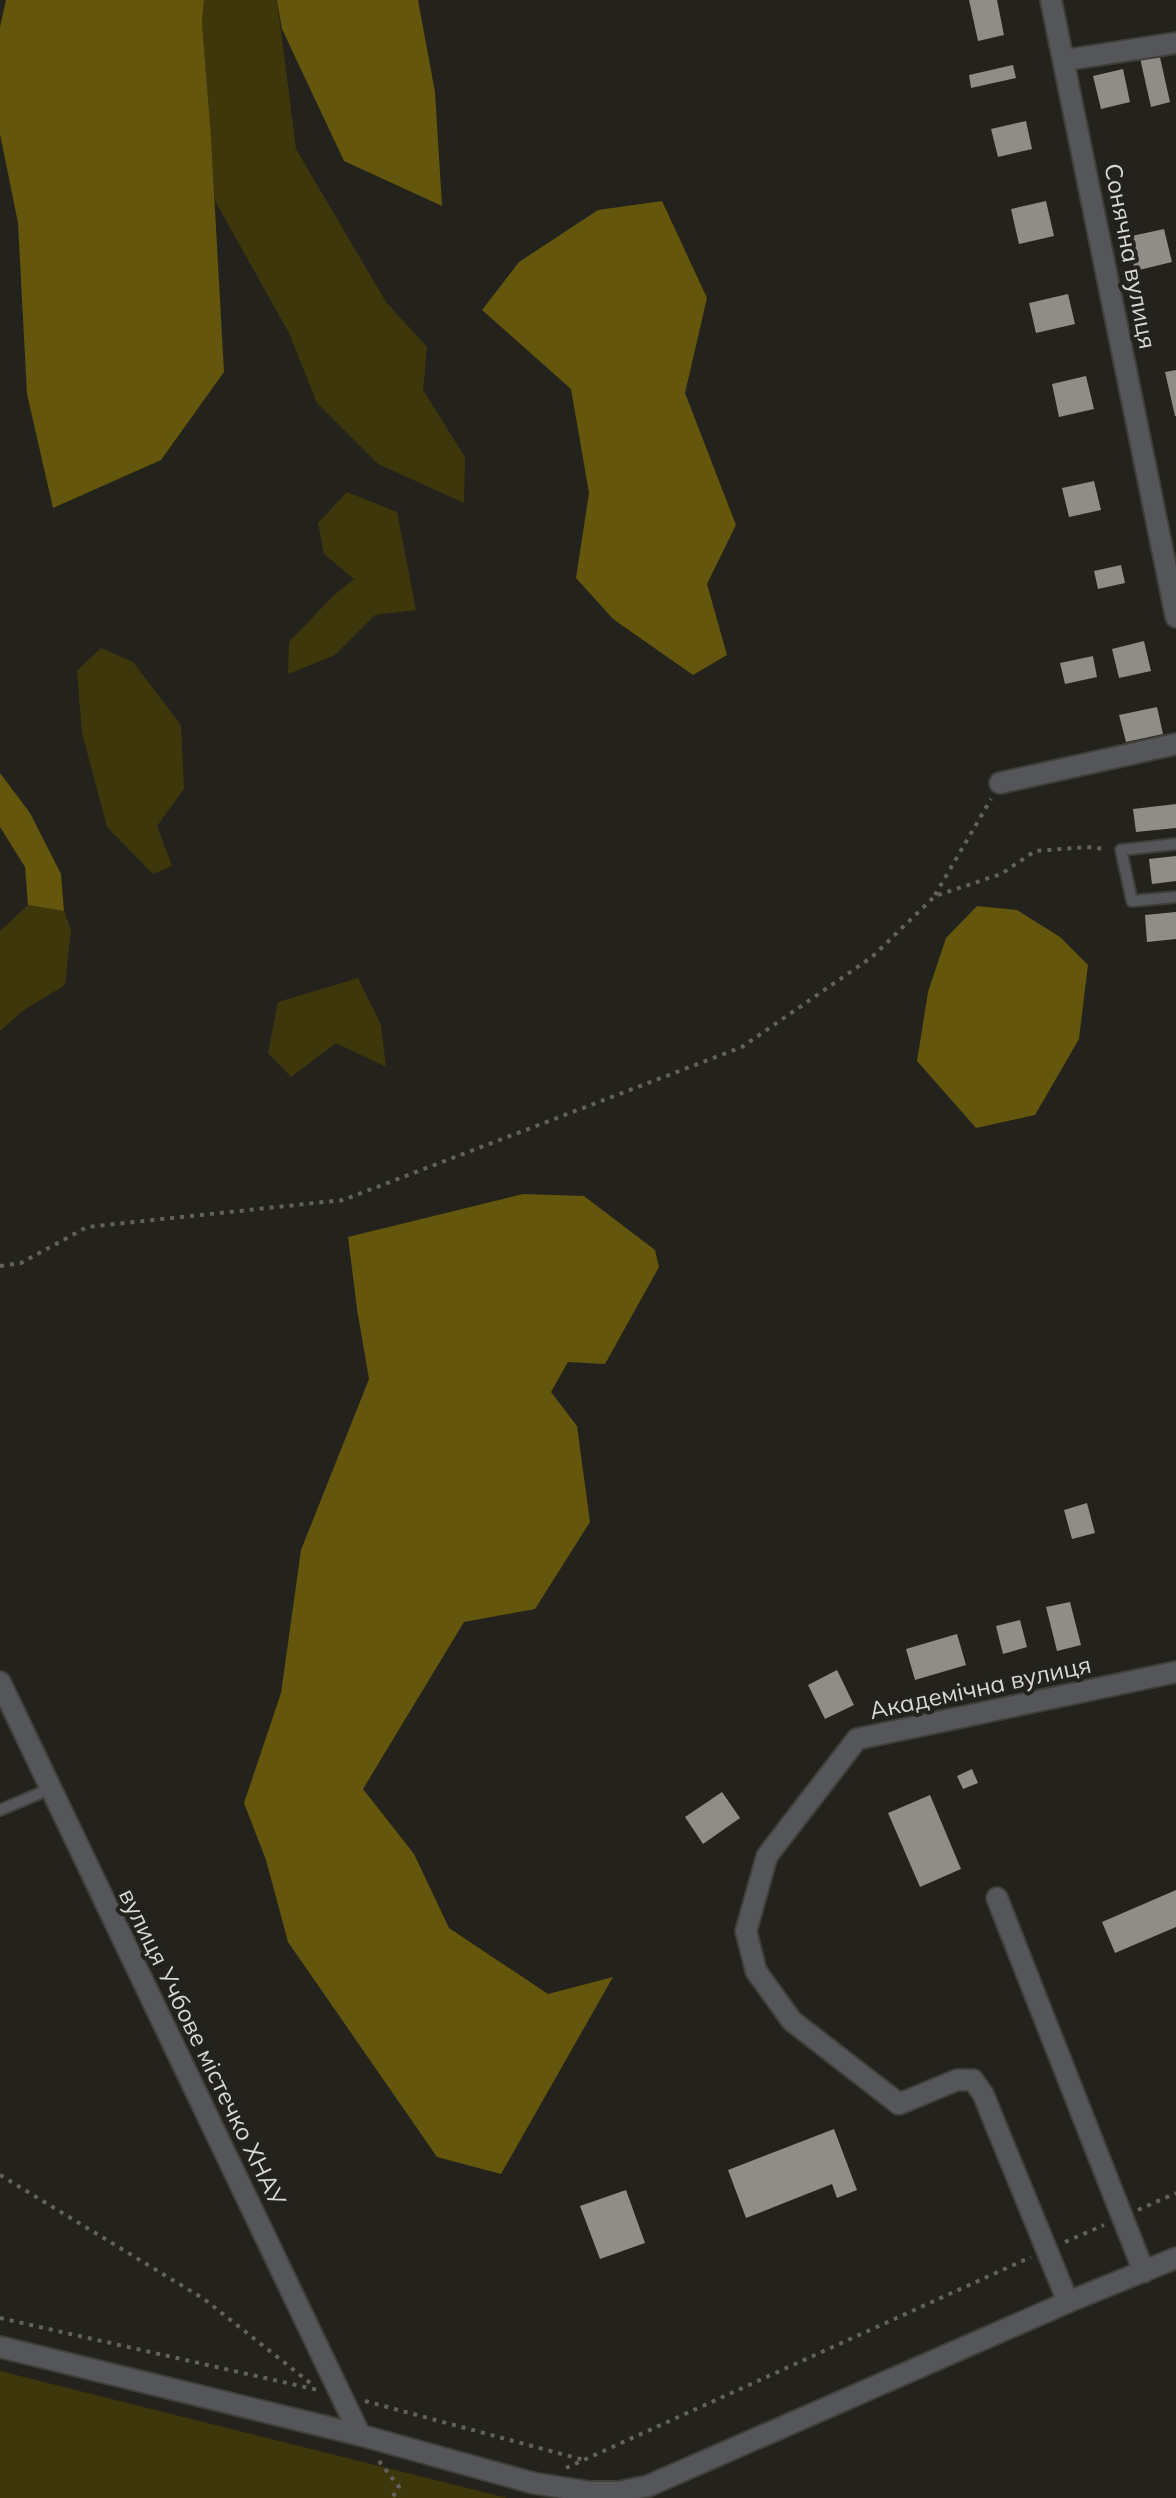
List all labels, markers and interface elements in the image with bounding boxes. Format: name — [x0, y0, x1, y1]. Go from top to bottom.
street label: Сонячна вулиця — [1098, 161, 1164, 351]
street label: Академічна вулиця — [866, 1649, 1094, 1725]
street label: вулиця Учбове містечко ХНАУ — [113, 1883, 293, 2211]

